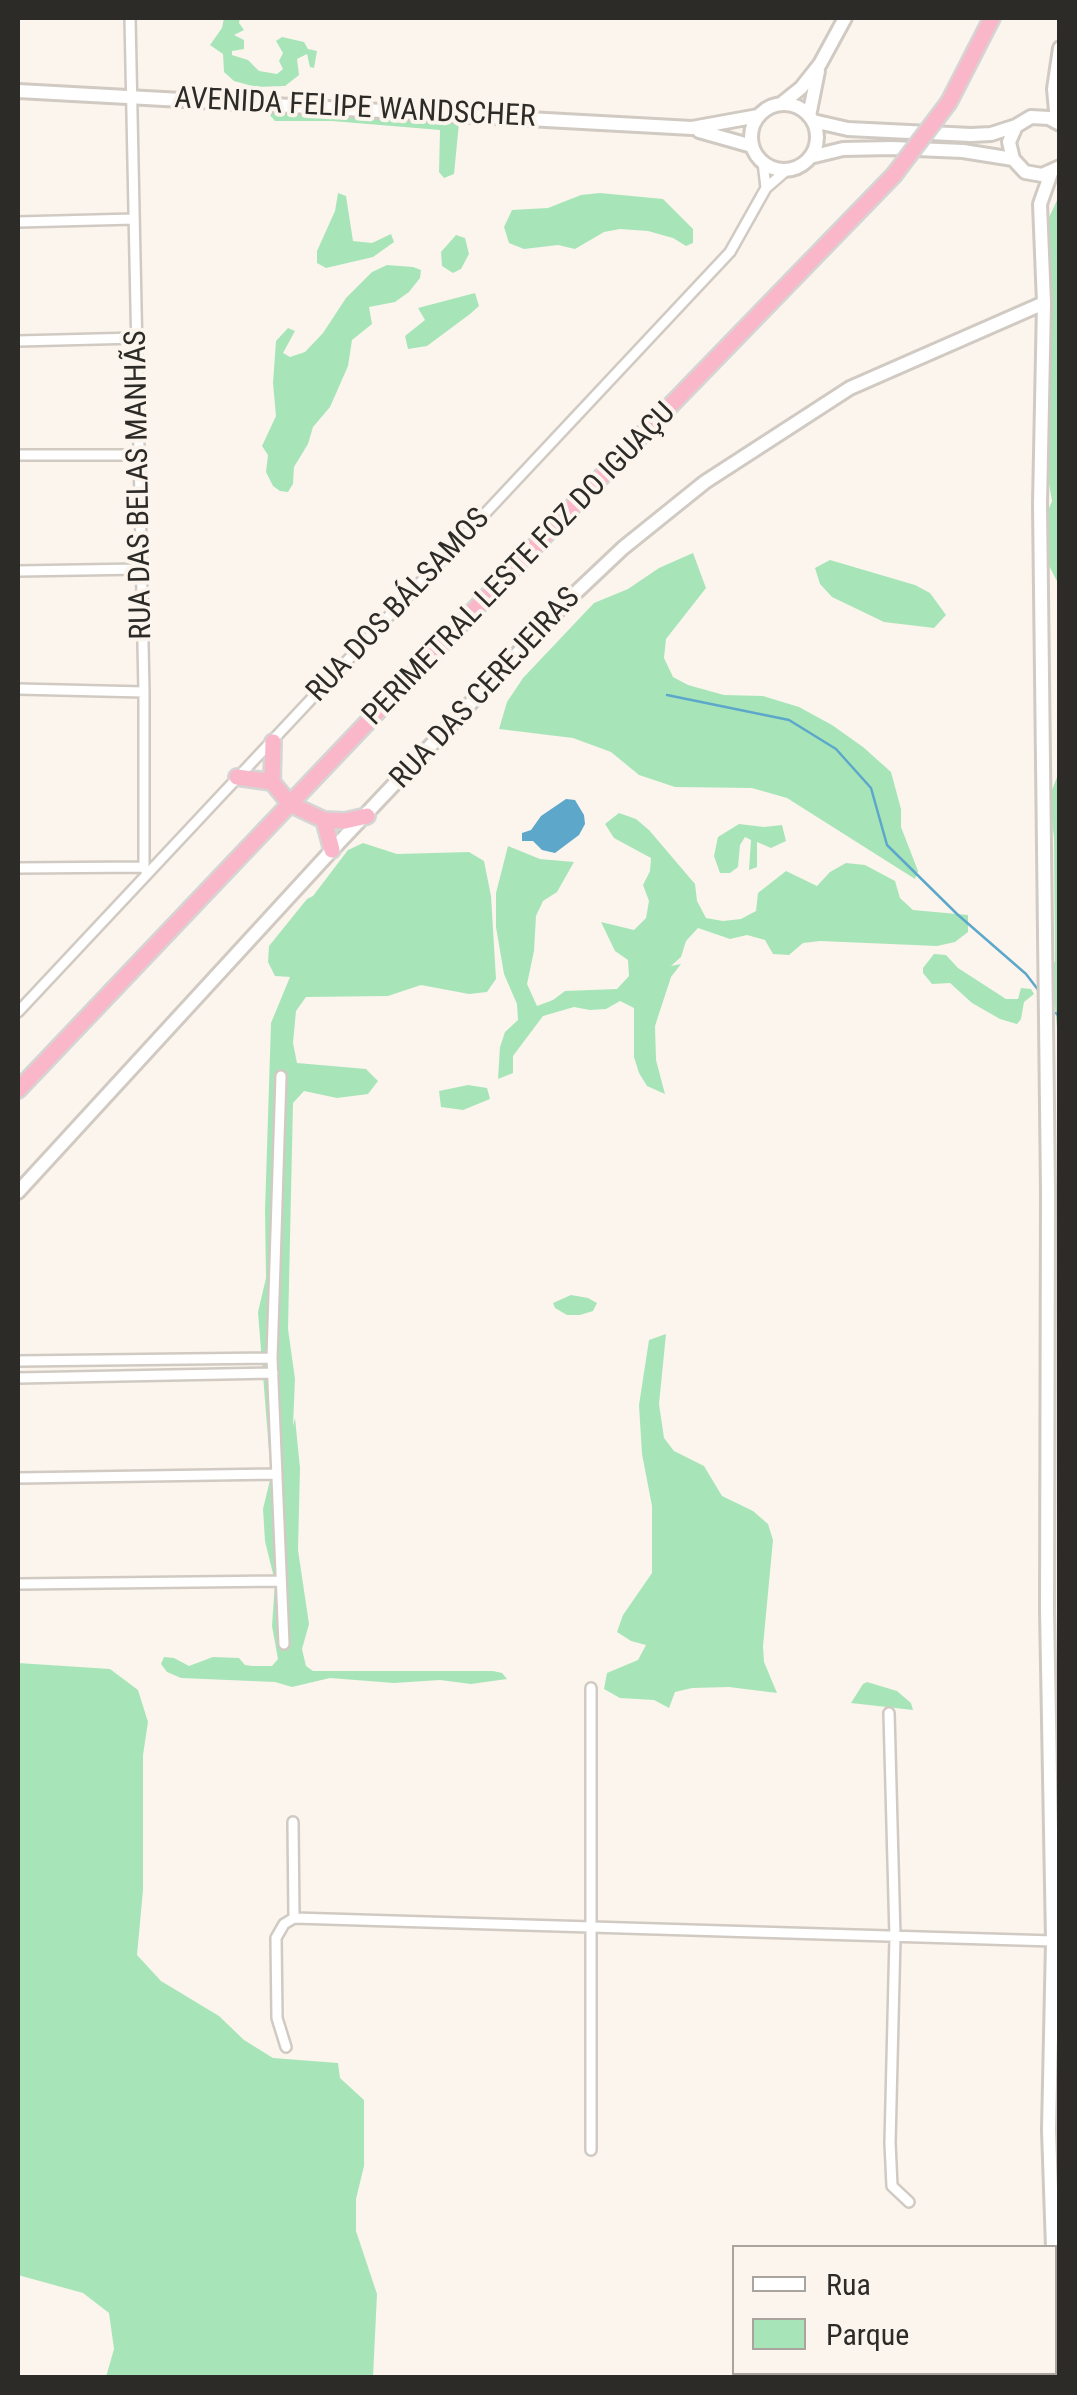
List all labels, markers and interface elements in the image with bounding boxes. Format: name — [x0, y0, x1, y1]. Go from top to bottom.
street label: AVENIDA FELIPE WANDSCHER — [174, 82, 536, 136]
street label: RUA DAS BELAS MANHÃS — [119, 330, 161, 640]
street label: PERIMETRAL LESTE FOZ DO IGUAÇU — [356, 396, 684, 734]
street label: RUA DOS BÁLSAMOS — [300, 502, 498, 710]
street label: RUA DAS CEREJEIRAS — [384, 581, 588, 797]
legend — [732, 2245, 1057, 2375]
text: Rua — [826, 2267, 871, 2302]
text: Parque — [826, 2317, 909, 2352]

